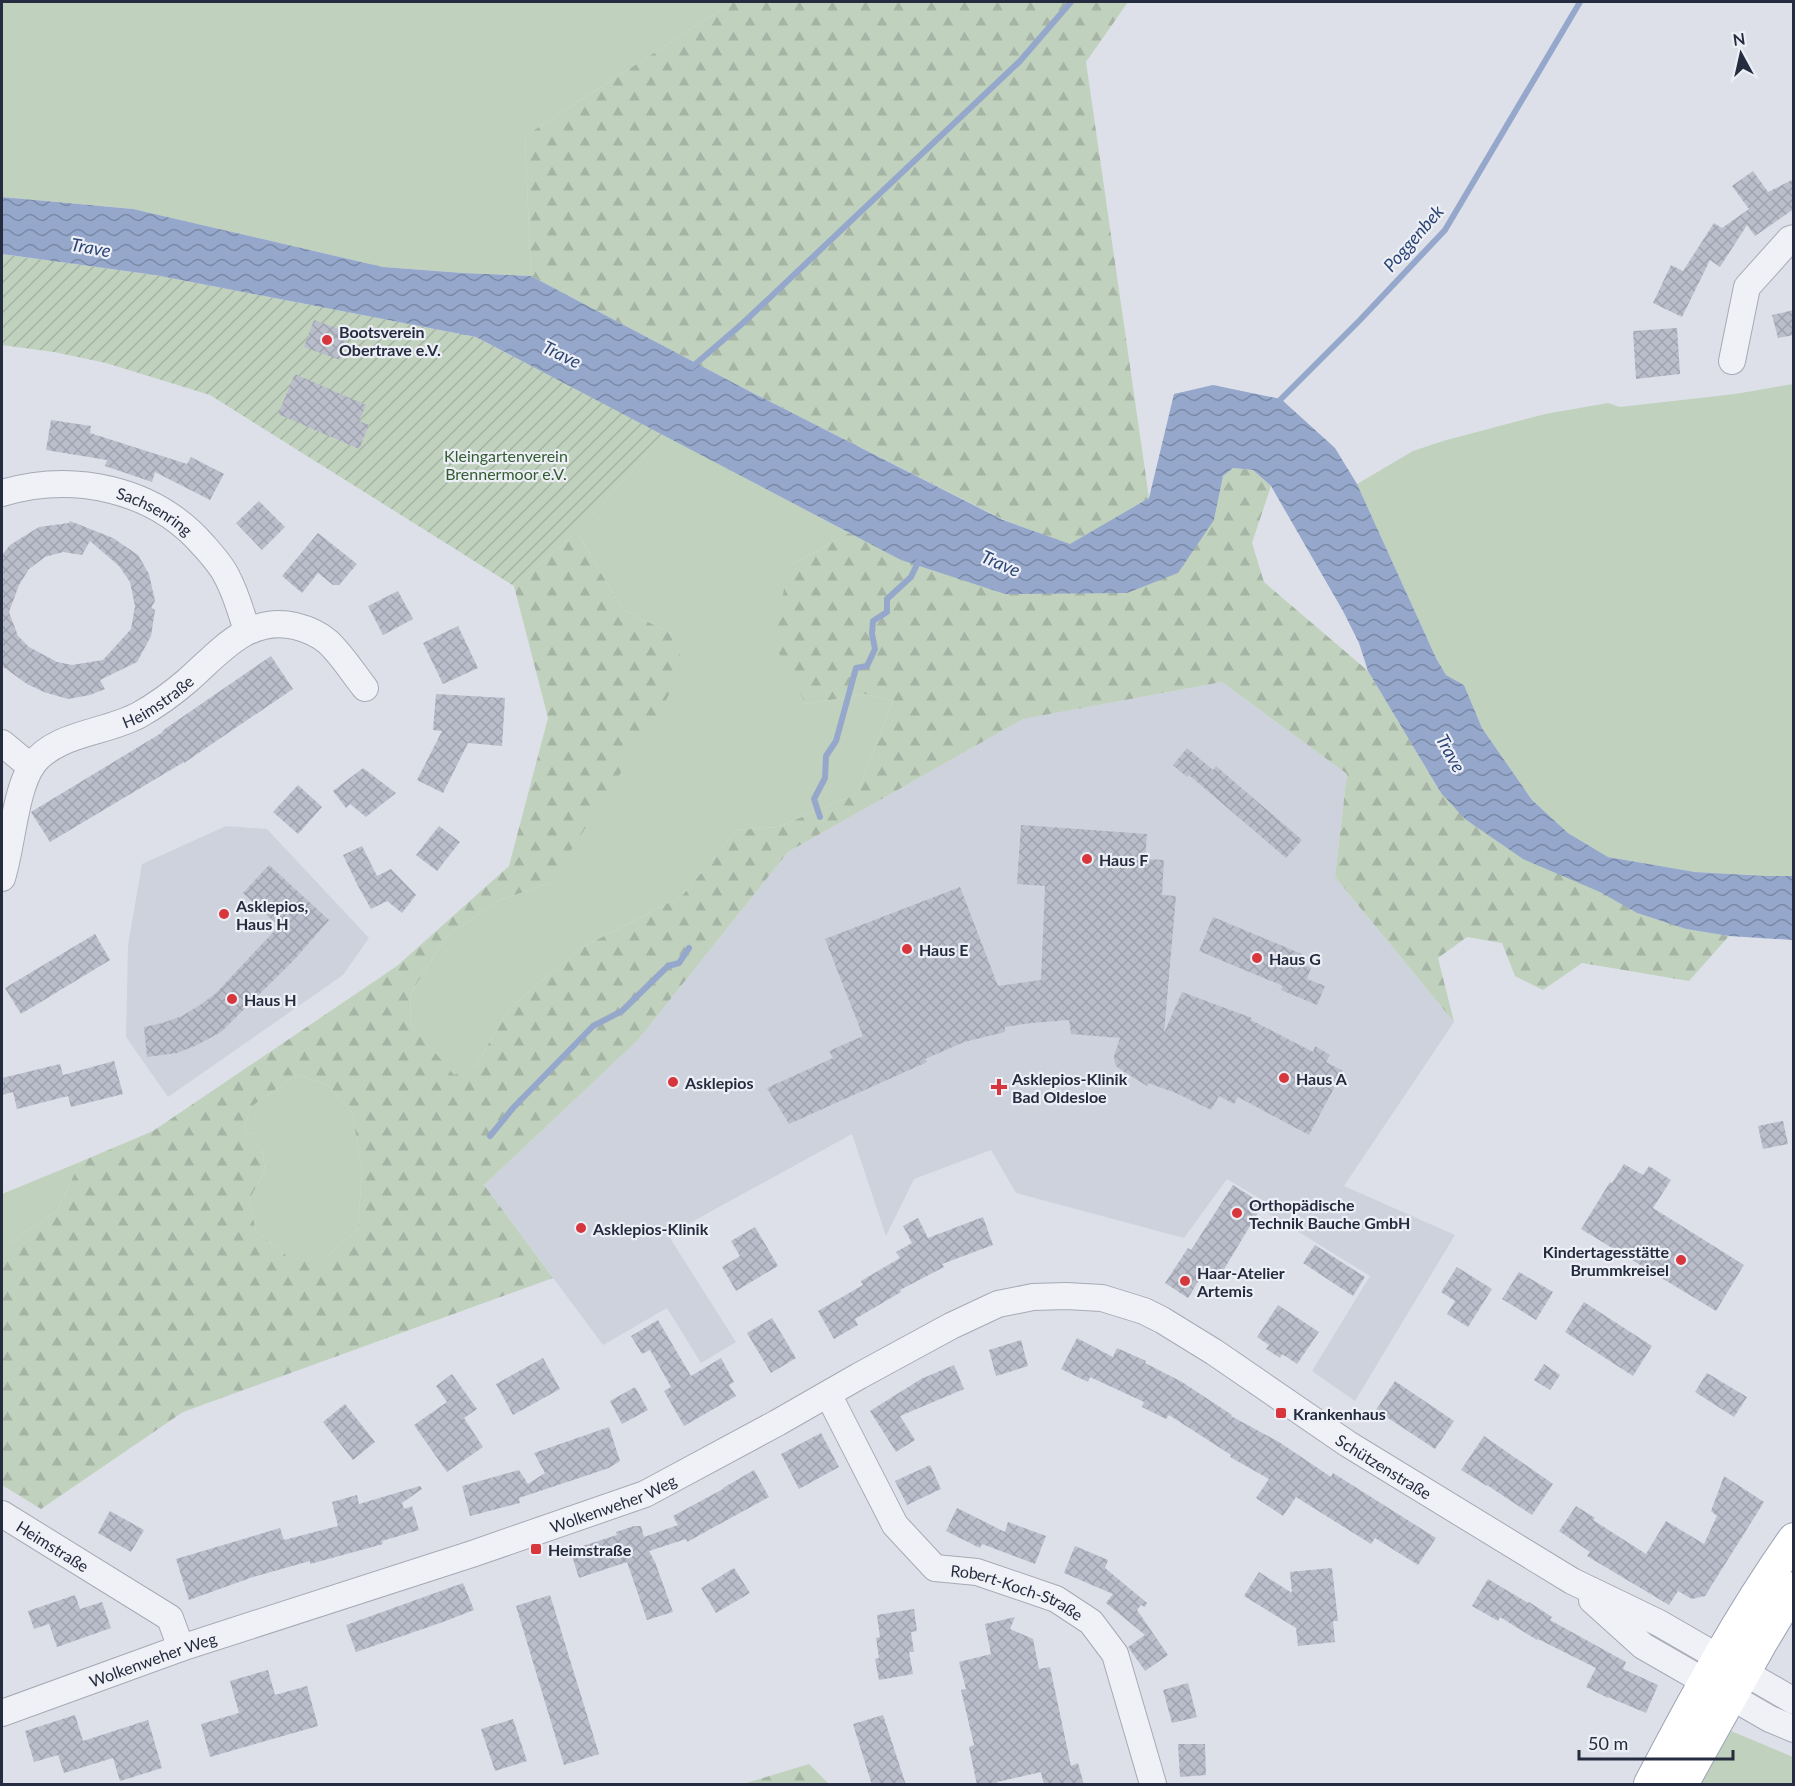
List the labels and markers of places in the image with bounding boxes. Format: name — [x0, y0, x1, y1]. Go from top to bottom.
place label: Bootsverein Obertrave e.V. — [339, 322, 441, 359]
marker: Bootsverein Obertrave e.V. — [320, 333, 334, 347]
place label: Haus F — [1099, 850, 1148, 869]
marker: Haus F — [1080, 852, 1094, 866]
place label: Asklepios, Haus H — [235, 896, 309, 933]
marker: Asklepios, Haus H — [217, 907, 231, 921]
place label: Haus E — [919, 940, 968, 959]
marker: Haus E — [900, 942, 914, 956]
place label: Haus G — [1269, 949, 1321, 968]
marker: Haus G — [1250, 951, 1264, 965]
place label: Haus H — [244, 990, 297, 1009]
marker: Haus H — [225, 992, 239, 1006]
place label: Asklepios-Klinik Bad Oldesloe — [1011, 1069, 1128, 1106]
place label: Haus A — [1296, 1069, 1348, 1088]
marker: Haus A — [1277, 1071, 1291, 1085]
place label: Asklepios — [684, 1073, 754, 1092]
marker: Asklepios — [666, 1075, 680, 1089]
marker: Asklepios-Klinik Bad Oldesloe — [990, 1078, 1008, 1096]
place label: Orthopädische Technik Bauche GmbH — [1249, 1195, 1410, 1232]
marker: Orthopädische Technik Bauche GmbH — [1230, 1206, 1244, 1220]
place label: Asklepios-Klinik — [592, 1219, 709, 1238]
marker: Asklepios-Klinik — [574, 1221, 588, 1235]
place label: Kindertagesstätte Brummkreisel — [1543, 1242, 1669, 1279]
marker: Kindertagesstätte Brummkreisel — [1674, 1253, 1688, 1267]
place label: Haar-Atelier Artemis — [1196, 1263, 1285, 1300]
marker: Haar-Atelier Artemis — [1178, 1274, 1192, 1288]
place label: Krankenhaus — [1293, 1404, 1386, 1423]
marker: Krankenhaus — [1274, 1406, 1288, 1420]
place label: Heimstraße — [548, 1540, 632, 1559]
marker: Heimstraße — [529, 1542, 543, 1556]

